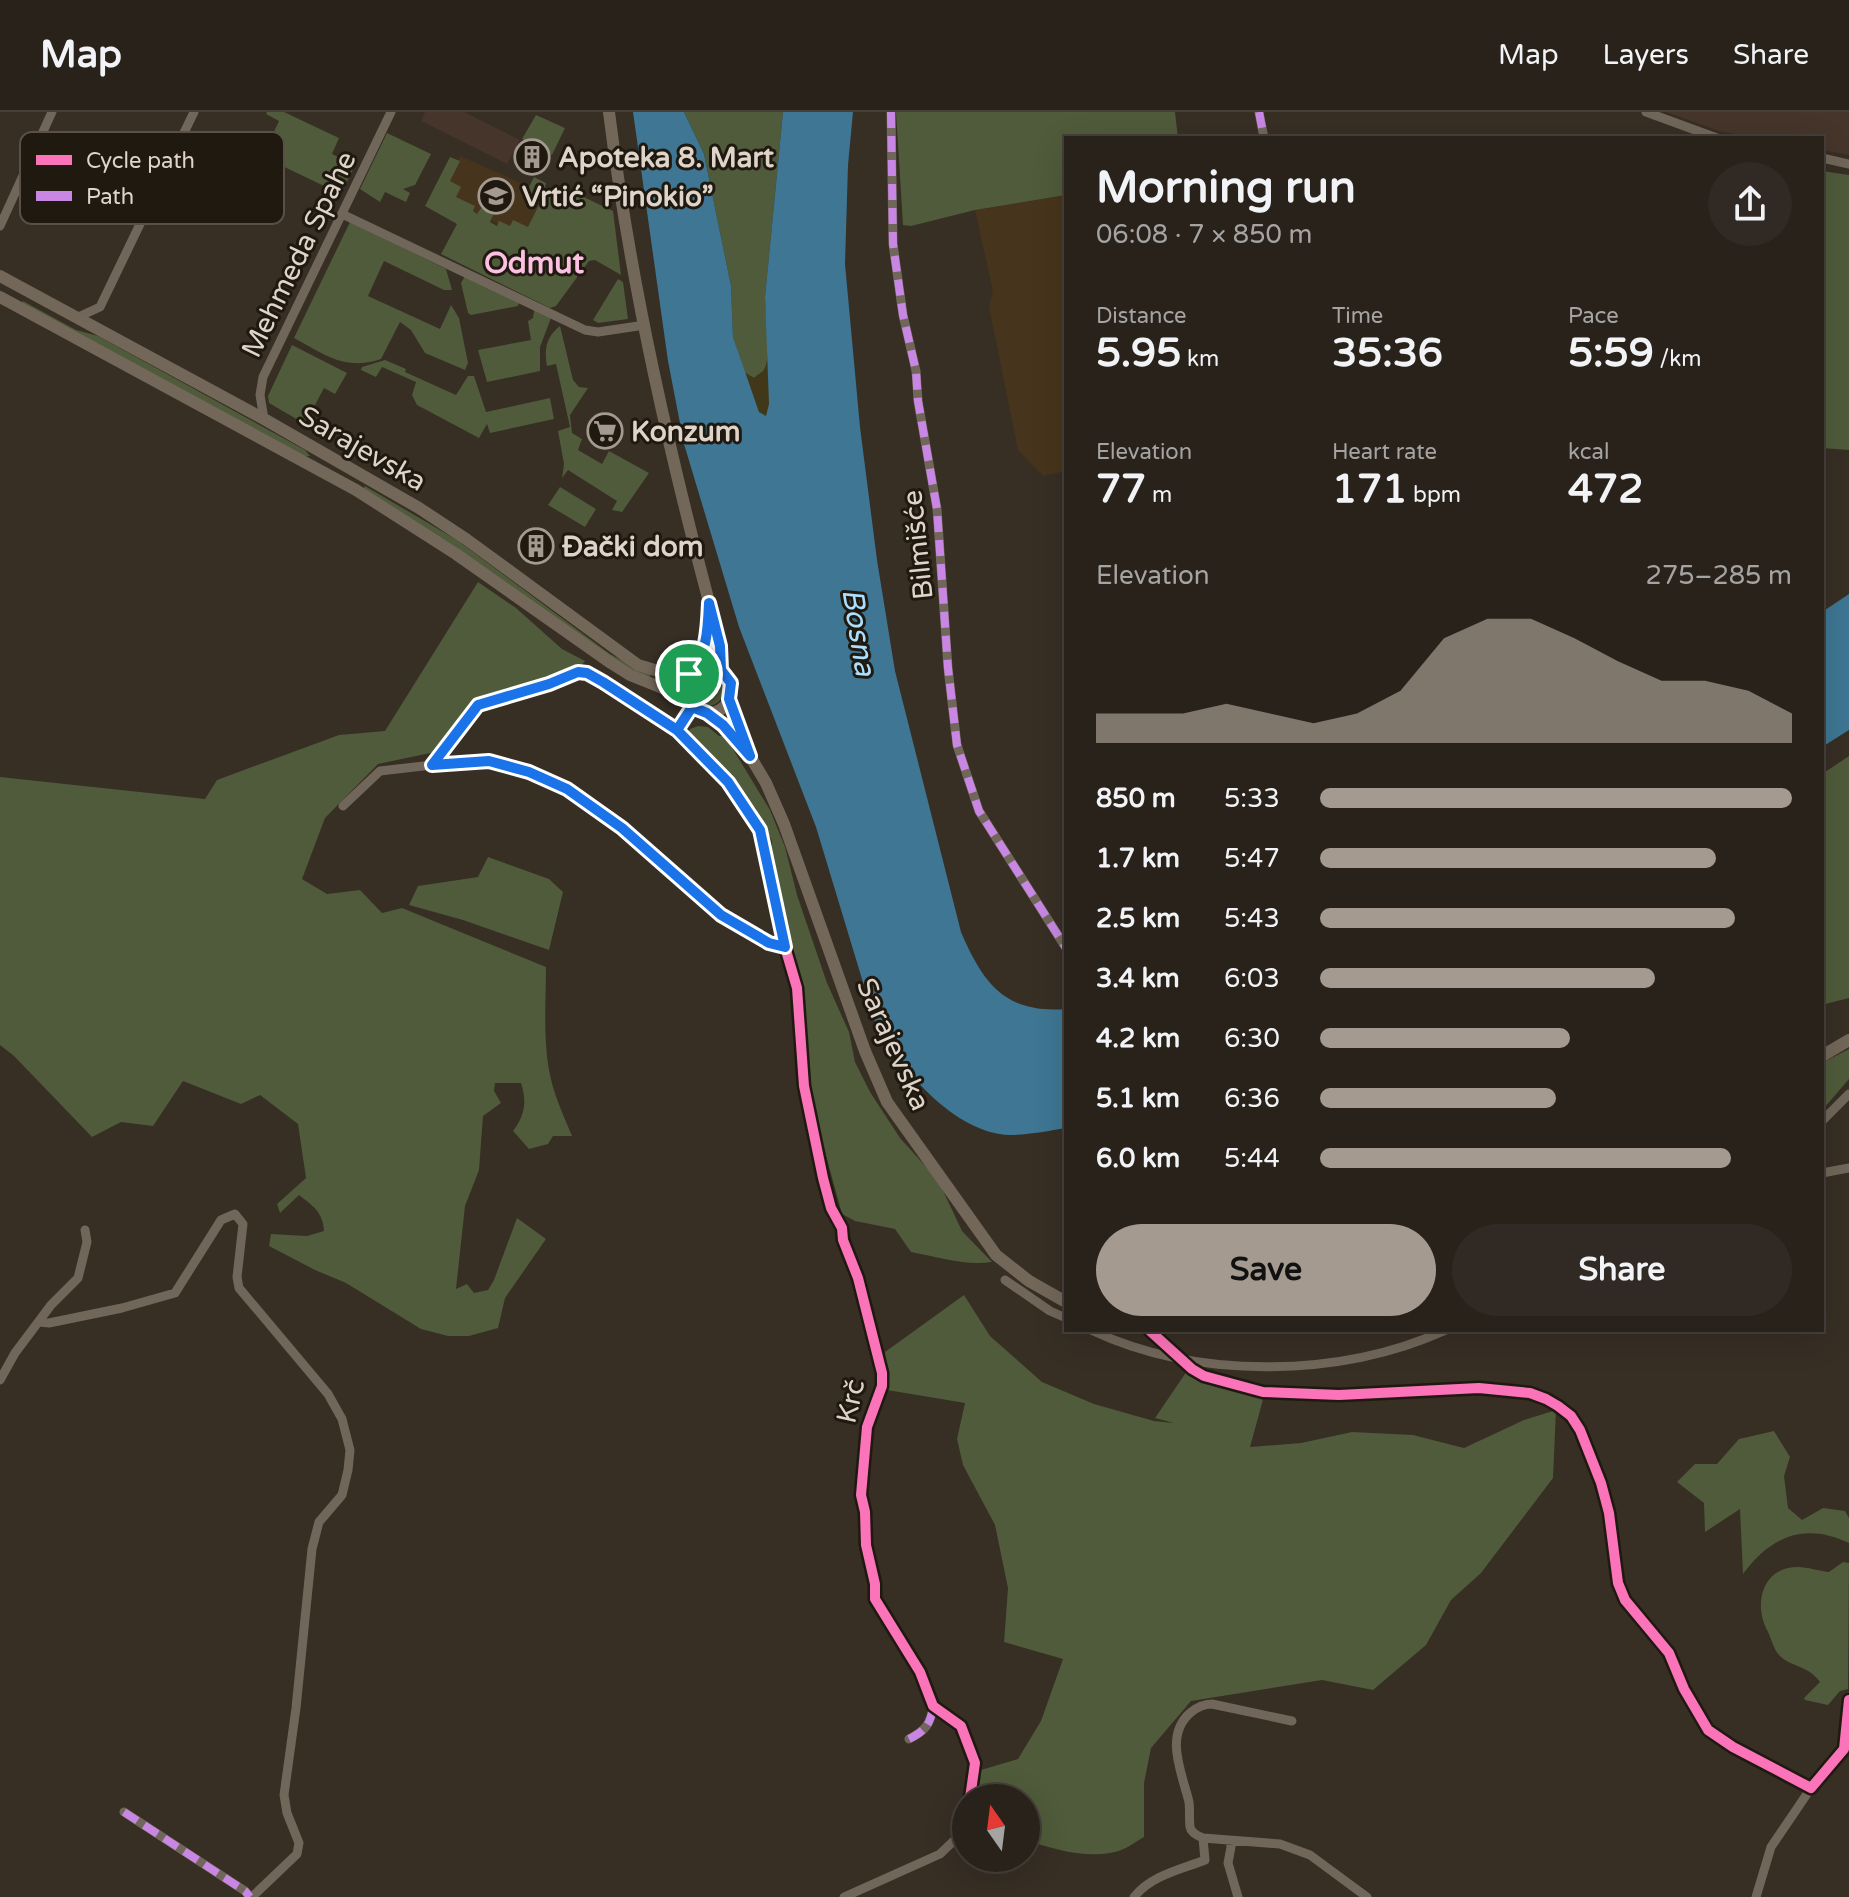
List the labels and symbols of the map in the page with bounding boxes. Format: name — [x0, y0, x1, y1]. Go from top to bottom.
legend — [20, 132, 284, 224]
building icon: Apoteka 8. Mart — [513, 138, 551, 176]
place label: Apoteka 8. Mart — [558, 141, 774, 175]
street label: Mehmeda Spahe — [234, 146, 364, 363]
text: Cycle path — [86, 148, 195, 174]
school or university icon: Vrtić “Pinokio” — [477, 177, 515, 215]
place label: Vrtić “Pinokio” — [522, 180, 713, 214]
text: Path — [86, 184, 134, 210]
district label: Odmut — [484, 245, 584, 282]
street label: Sarajevska — [293, 399, 432, 499]
supermarket icon: Konzum — [586, 412, 624, 450]
place label: Konzum — [631, 415, 741, 449]
street label: Bilmišće — [895, 488, 941, 601]
building icon: Đački dom — [517, 527, 555, 565]
place label: Đački dom — [561, 530, 703, 564]
water label: Bosna — [833, 586, 884, 680]
pin — [655, 640, 723, 708]
street label: Sarajevska — [849, 973, 937, 1116]
street label: Krč — [829, 1376, 872, 1426]
north arrow — [952, 1784, 1040, 1872]

